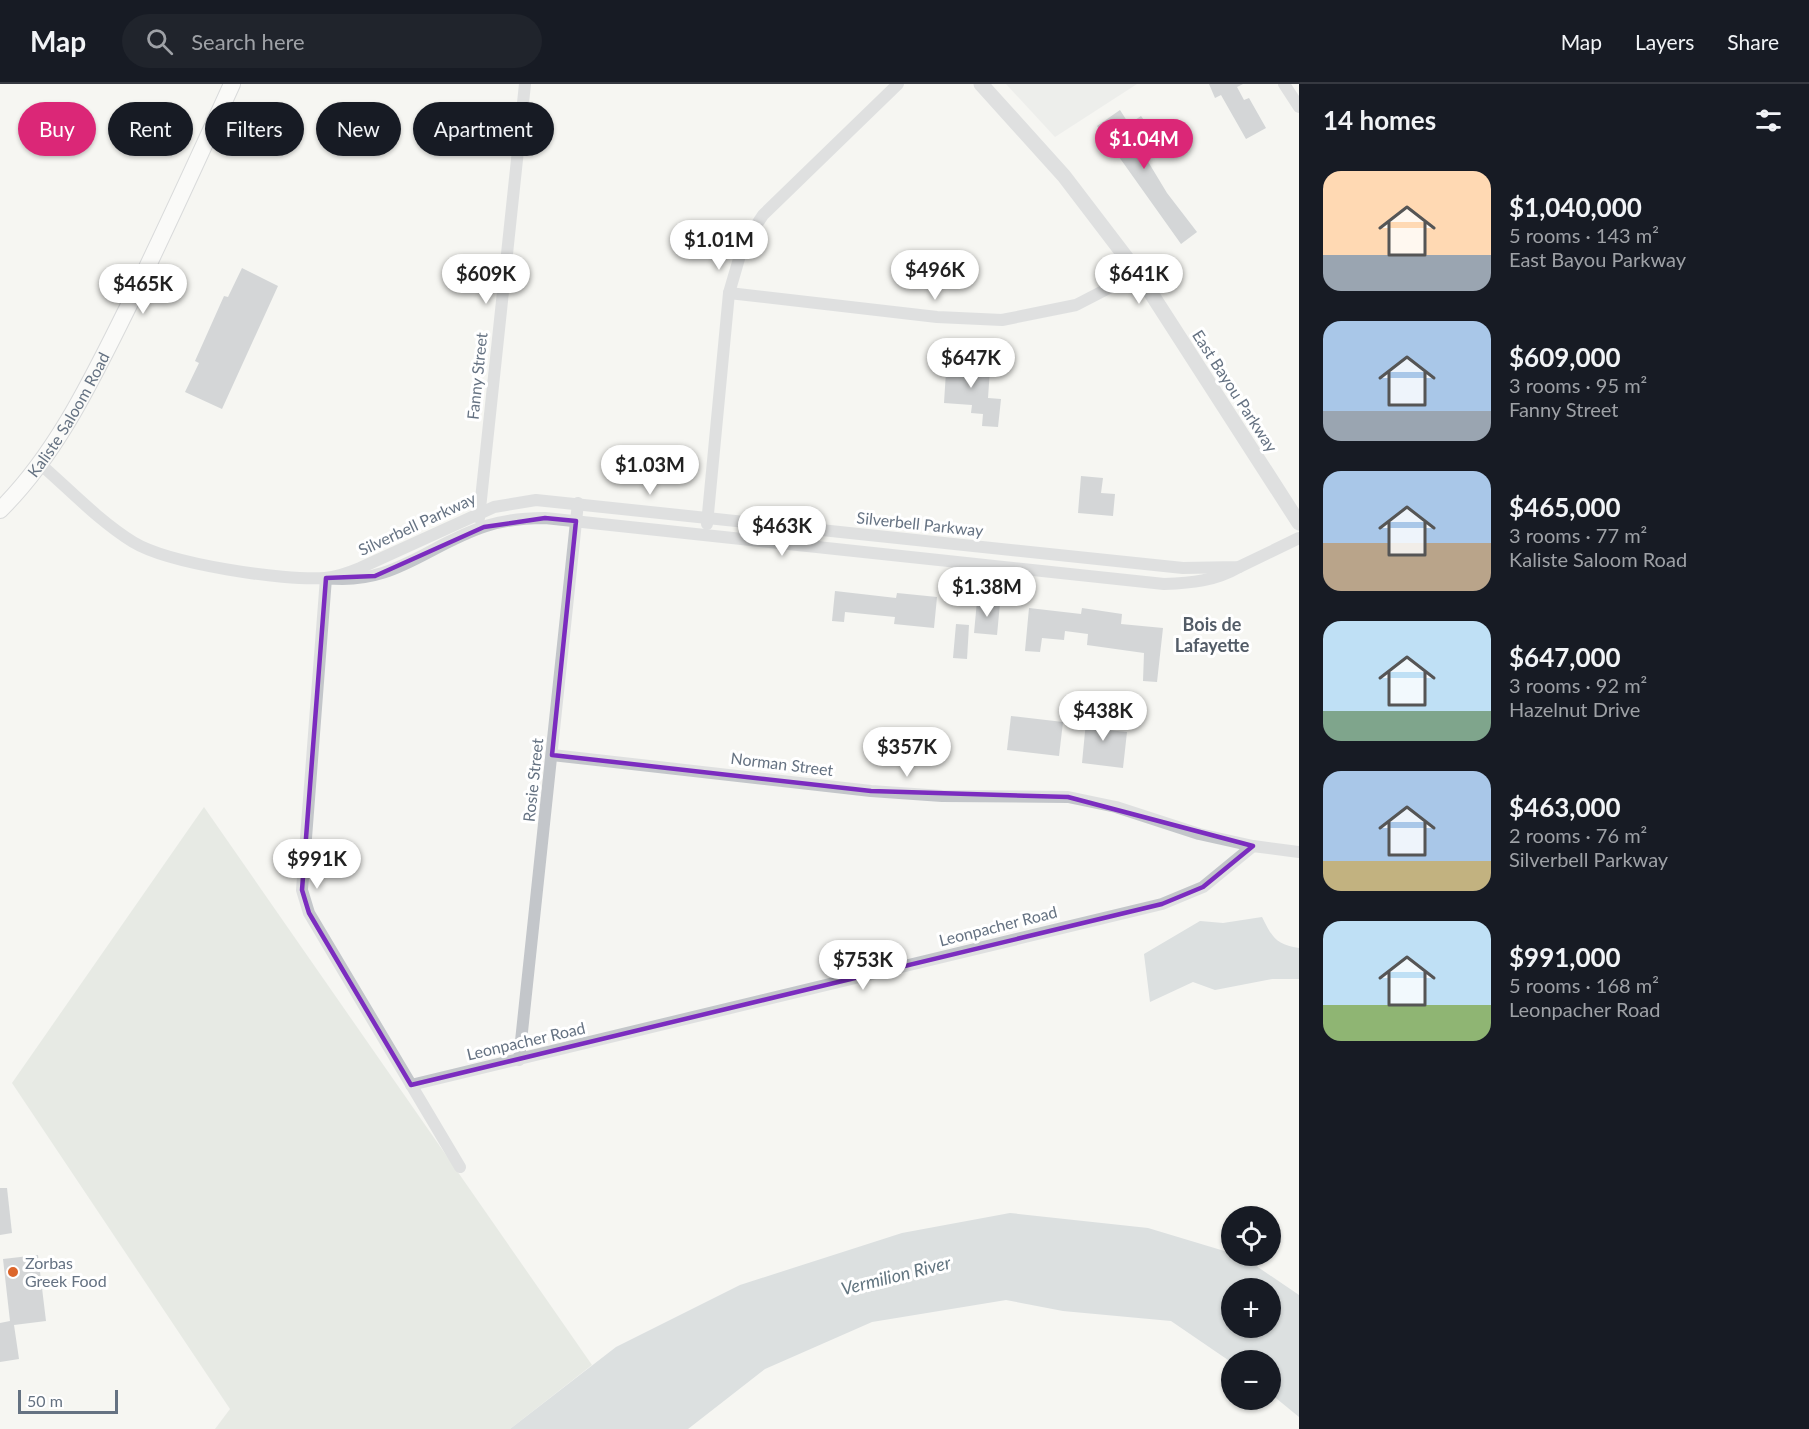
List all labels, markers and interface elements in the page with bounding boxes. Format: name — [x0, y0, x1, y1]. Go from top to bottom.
search box — [122, 14, 542, 68]
text: Map — [30, 24, 86, 58]
icon: search — [143, 25, 176, 58]
text: Search here — [191, 28, 305, 55]
text: Map — [1561, 29, 1602, 54]
text: Layers — [1635, 29, 1694, 54]
text: Share — [1727, 29, 1779, 54]
chip: Buy — [18, 102, 96, 156]
chip: Rent — [108, 102, 193, 156]
chip: Filters — [205, 102, 304, 156]
chip: New — [316, 102, 401, 156]
chip: Apartment — [413, 102, 554, 156]
text: 14 homes — [1323, 104, 1436, 136]
icon: filters — [1752, 104, 1785, 137]
pin: $1.04M — [1095, 119, 1193, 170]
text: $1.04M — [1109, 126, 1179, 150]
text: $1,040,000 — [1509, 191, 1642, 223]
icon: home — [1371, 195, 1443, 267]
pin: $1.01M — [670, 220, 768, 271]
text: 5 rooms · 143 m² — [1509, 223, 1659, 247]
text: $1.01M — [684, 227, 754, 251]
text: East Bayou Parkway — [1509, 247, 1686, 271]
pin: $496K — [893, 250, 977, 301]
pin: $609K — [444, 254, 528, 305]
pin: $641K — [1097, 254, 1181, 305]
text: $496K — [905, 257, 965, 281]
text: $609K — [456, 261, 516, 285]
text: $641K — [1109, 261, 1169, 285]
pin: $465K — [101, 264, 185, 315]
text: $465K — [113, 271, 173, 295]
street label: East Bayou Parkway — [1189, 326, 1282, 456]
street label: Fanny Street — [462, 331, 491, 421]
pin: $647K — [929, 338, 1013, 389]
text: $609,000 — [1509, 341, 1621, 373]
text: $647K — [941, 345, 1001, 369]
icon: home — [1371, 345, 1443, 417]
street label: Kaliste Saloom Road — [23, 349, 113, 481]
text: 3 rooms · 95 m² — [1509, 373, 1647, 397]
text: Fanny Street — [1509, 397, 1619, 421]
pin: $1.03M — [601, 445, 699, 496]
text: $1.03M — [615, 452, 685, 476]
street label: Silverbell Parkway — [355, 488, 479, 559]
text: $465,000 — [1509, 491, 1621, 523]
icon: home — [1371, 495, 1443, 567]
pin: $463K — [740, 506, 824, 557]
street label: Silverbell Parkway — [856, 507, 985, 540]
text: $463K — [752, 513, 812, 537]
text: 3 rooms · 77 m² — [1509, 523, 1647, 547]
text: Kaliste Saloom Road — [1509, 547, 1687, 571]
pin: $1.38M — [938, 567, 1036, 618]
text: $1.38M — [952, 574, 1022, 598]
district label: Bois de Lafayette — [1175, 613, 1250, 656]
text: $647,000 — [1509, 641, 1621, 673]
icon: home — [1371, 645, 1443, 717]
text: 3 rooms · 92 m² — [1509, 673, 1647, 697]
pin: $438K — [1061, 691, 1145, 742]
text: Hazelnut Drive — [1509, 697, 1640, 721]
text: $438K — [1073, 698, 1133, 722]
pin: $357K — [865, 727, 949, 778]
text: $357K — [877, 734, 937, 758]
street label: Rosie Street — [519, 737, 546, 823]
street label: Norman Street — [730, 748, 835, 779]
text: $463,000 — [1509, 791, 1621, 823]
icon: home — [1371, 795, 1443, 867]
text: 2 rooms · 76 m² — [1509, 823, 1647, 847]
pin: $991K — [275, 839, 359, 890]
text: $991K — [287, 846, 347, 870]
text: Silverbell Parkway — [1509, 847, 1668, 871]
street label: Leonpacher Road — [937, 902, 1059, 949]
pin: $753K — [821, 940, 905, 991]
text: $991,000 — [1509, 941, 1621, 973]
icon: home — [1371, 945, 1443, 1017]
text: $753K — [833, 947, 893, 971]
text: 5 rooms · 168 m² — [1509, 973, 1659, 997]
text: Leonpacher Road — [1509, 997, 1660, 1021]
street label: Leonpacher Road — [465, 1018, 587, 1063]
map controls — [1221, 1206, 1281, 1410]
button: locate — [1221, 1206, 1281, 1266]
water label: Vermilion River — [839, 1251, 954, 1299]
place label: Zorbas Greek Food — [25, 1253, 107, 1290]
marker: Zorbas Greek Food — [6, 1265, 20, 1279]
button: + — [1221, 1278, 1281, 1338]
button: − — [1221, 1350, 1281, 1410]
scale bar — [18, 1387, 118, 1414]
text: 50 m — [27, 1391, 63, 1410]

